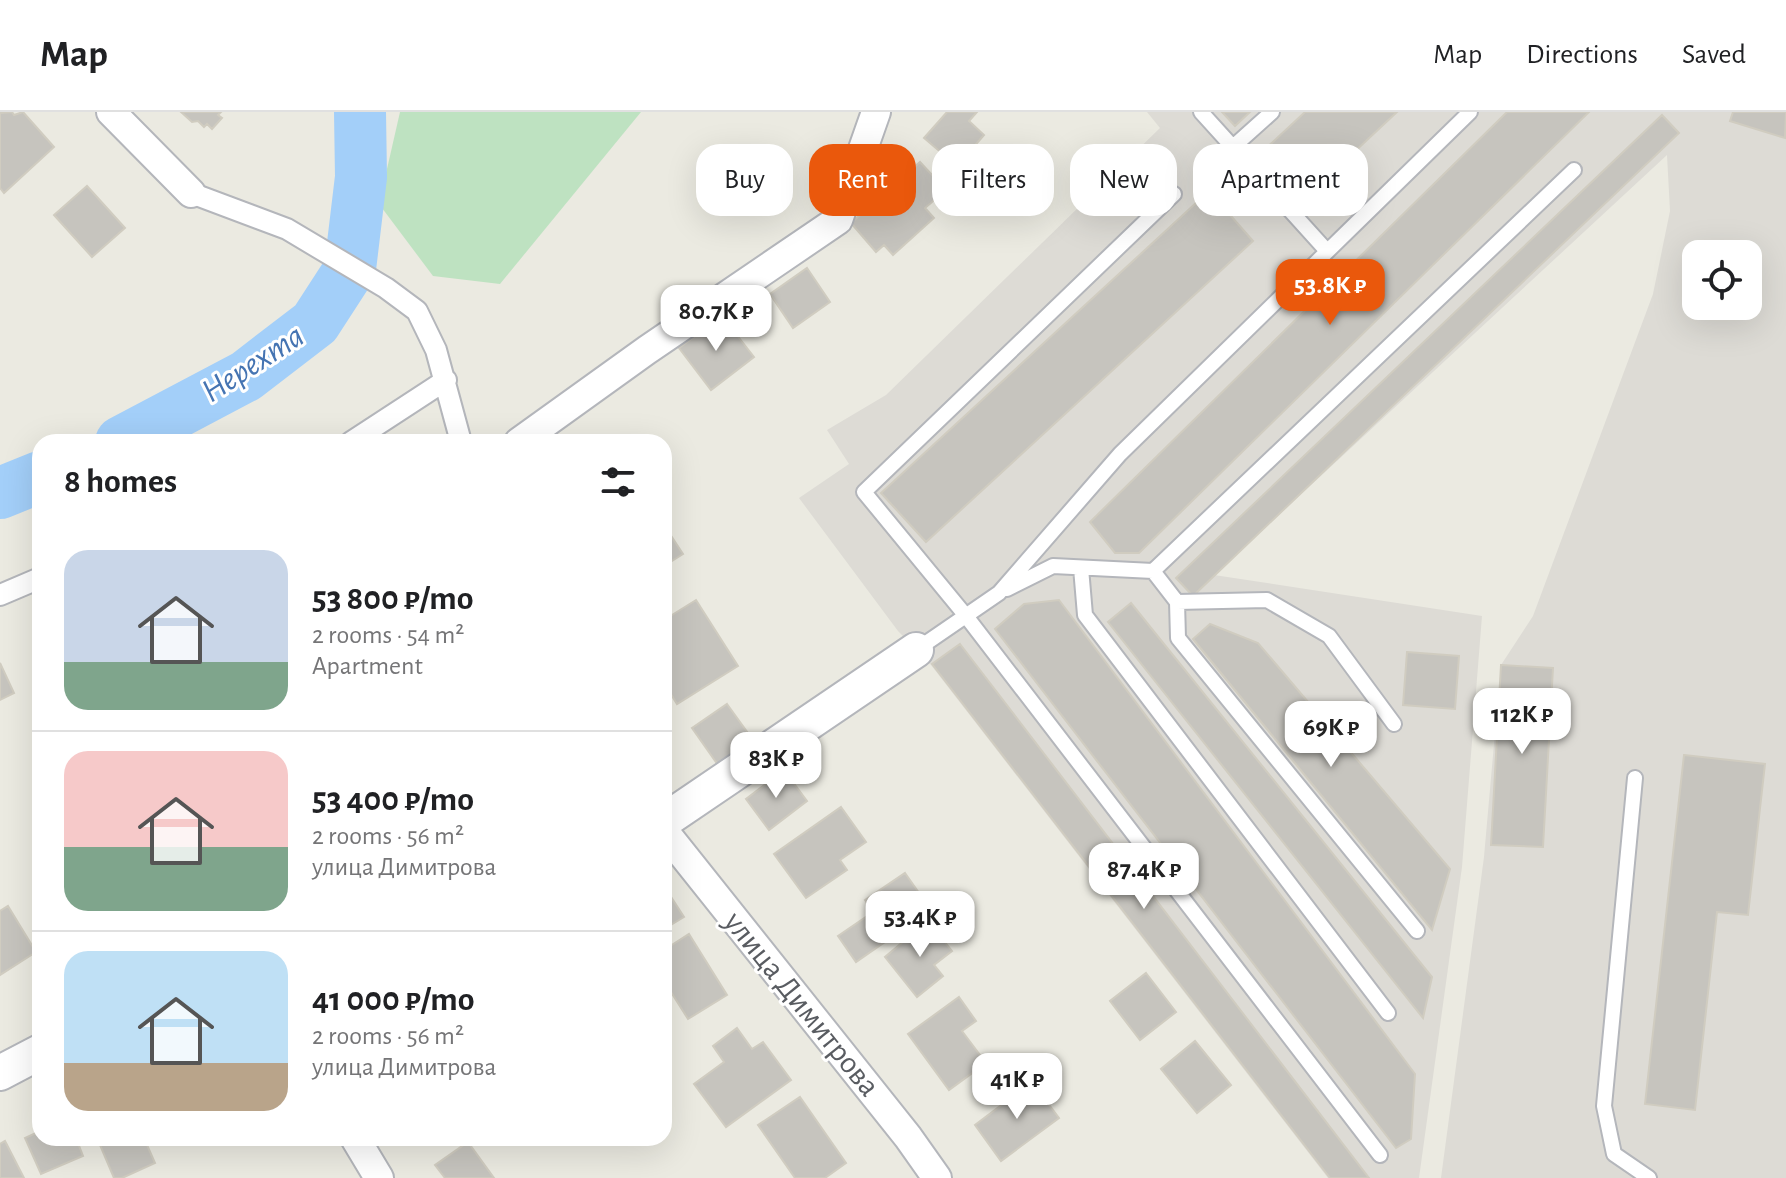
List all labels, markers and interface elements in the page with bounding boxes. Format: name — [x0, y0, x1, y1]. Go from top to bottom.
text: Map — [40, 36, 108, 74]
text: Map — [1433, 41, 1482, 69]
text: Directions — [1526, 41, 1638, 69]
text: Saved — [1682, 41, 1746, 69]
chip: Buy — [696, 144, 793, 216]
chip: Rent — [809, 144, 916, 216]
chip: Filters — [932, 144, 1054, 216]
chip: New — [1070, 144, 1177, 216]
chip: Apartment — [1193, 144, 1368, 216]
map controls — [1682, 240, 1762, 320]
button: locate — [1682, 240, 1762, 320]
pin: 53.8K ₽ — [1256, 259, 1404, 327]
text: 53.8K ₽ — [1294, 272, 1366, 298]
pin: 80.7K ₽ — [642, 285, 790, 353]
text: 80.7K ₽ — [679, 298, 753, 324]
water label: Нерехта — [196, 319, 310, 409]
icon: filters — [596, 460, 640, 504]
text: 8 homes — [64, 465, 177, 499]
icon: home — [128, 582, 224, 678]
text: 53 800 ₽/mo — [312, 582, 474, 616]
text: 2 rooms · 54 m² — [312, 622, 464, 648]
text: Apartment — [312, 653, 423, 679]
pin: 112K ₽ — [1457, 688, 1587, 756]
pin: 69K ₽ — [1275, 701, 1387, 769]
text: 112K ₽ — [1491, 701, 1553, 727]
text: 69K ₽ — [1303, 714, 1359, 740]
pin: 83K ₽ — [720, 732, 832, 800]
text: 83K ₽ — [748, 745, 804, 771]
icon: home — [128, 783, 224, 879]
text: 53 400 ₽/mo — [312, 783, 474, 817]
text: 2 rooms · 56 m² — [312, 823, 464, 849]
pin: 87.4K ₽ — [1070, 843, 1218, 911]
text: улица Димитрова — [312, 854, 496, 880]
text: 87.4K ₽ — [1107, 856, 1181, 882]
pin: 53.4K ₽ — [846, 891, 994, 959]
text: 53.4K ₽ — [884, 904, 956, 930]
street label: улица Димитрова — [718, 905, 886, 1102]
icon: home — [128, 983, 224, 1079]
text: 41 000 ₽/mo — [312, 983, 475, 1017]
text: 2 rooms · 56 m² — [312, 1023, 464, 1049]
pin: 41K ₽ — [961, 1053, 1073, 1121]
text: улица Димитрова — [312, 1054, 496, 1080]
text: 41K ₽ — [990, 1066, 1044, 1092]

